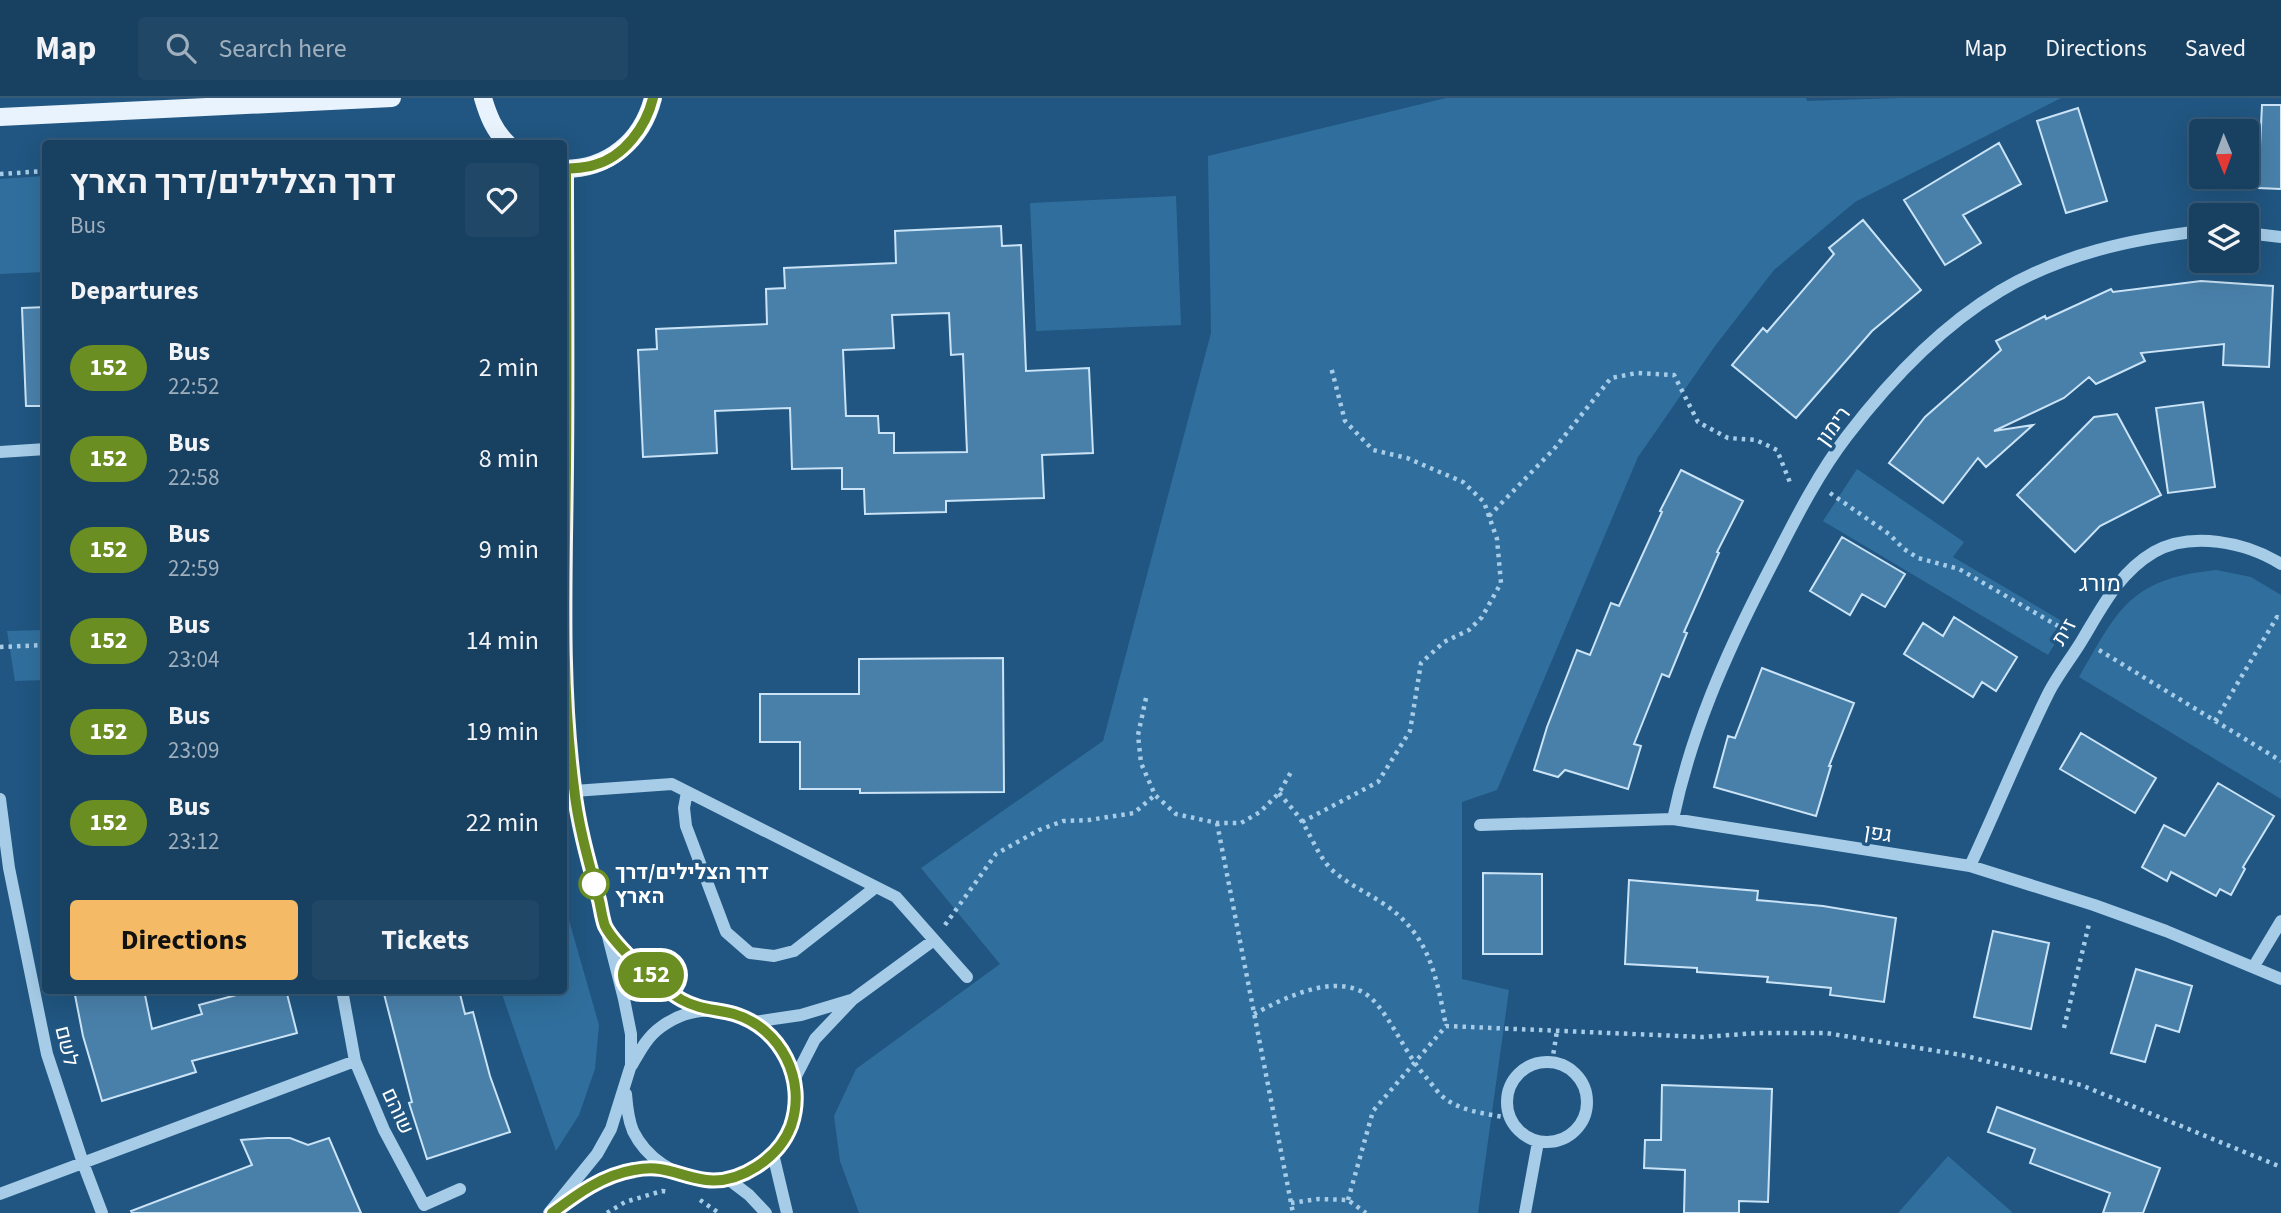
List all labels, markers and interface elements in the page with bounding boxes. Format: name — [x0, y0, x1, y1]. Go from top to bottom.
search box — [138, 17, 628, 80]
text: Map — [35, 25, 96, 72]
icon: search — [162, 29, 200, 67]
text: Search here — [218, 30, 347, 67]
text: Map — [1964, 31, 2007, 66]
text: Directions — [2045, 31, 2147, 66]
text: Saved — [2185, 31, 2246, 66]
north arrow — [2189, 119, 2259, 189]
map controls — [2189, 119, 2259, 273]
text: דרך הצלילים/דרך הארץ — [70, 159, 396, 206]
button: heart — [465, 163, 539, 237]
button: layers — [2189, 203, 2259, 273]
text: Bus — [70, 209, 106, 242]
text: Departures — [70, 272, 198, 309]
text: Bus — [168, 333, 210, 370]
text: 2 min — [479, 349, 539, 386]
text: 152 — [89, 350, 128, 385]
text: 22:52 — [168, 370, 219, 403]
street label: רימון — [1808, 400, 1858, 452]
text: Bus — [168, 424, 210, 461]
text: 8 min — [479, 440, 539, 477]
text: 152 — [89, 441, 128, 476]
text: 22:58 — [168, 461, 219, 494]
text: Bus — [168, 515, 210, 552]
text: 9 min — [479, 531, 539, 568]
text: 152 — [89, 532, 128, 567]
text: 22:59 — [168, 552, 219, 585]
district label: מורג — [2079, 567, 2121, 600]
text: Bus — [168, 606, 210, 643]
street label: זית — [2044, 613, 2084, 651]
text: 14 min — [466, 622, 539, 659]
text: 152 — [89, 623, 128, 658]
text: 23:04 — [168, 643, 219, 676]
text: Bus — [168, 697, 210, 734]
text: 19 min — [466, 713, 539, 750]
text: 152 — [89, 714, 128, 749]
text: 23:09 — [168, 734, 219, 767]
text: Bus — [168, 788, 210, 825]
text: 22 min — [466, 804, 539, 841]
text: 152 — [89, 805, 128, 840]
street label: גפן — [1862, 816, 1894, 850]
text: 23:12 — [168, 825, 219, 858]
place label: דרך הצלילים/דרך הארץ — [615, 857, 769, 911]
marker: דרך הצלילים/דרך הארץ — [579, 869, 609, 899]
button: Directions — [70, 900, 298, 980]
button: Tickets — [312, 900, 539, 980]
line badge: 152 — [611, 952, 691, 998]
text: 152 — [632, 957, 670, 992]
street label: לשם — [48, 1023, 87, 1070]
street label: שוהם — [374, 1083, 422, 1139]

